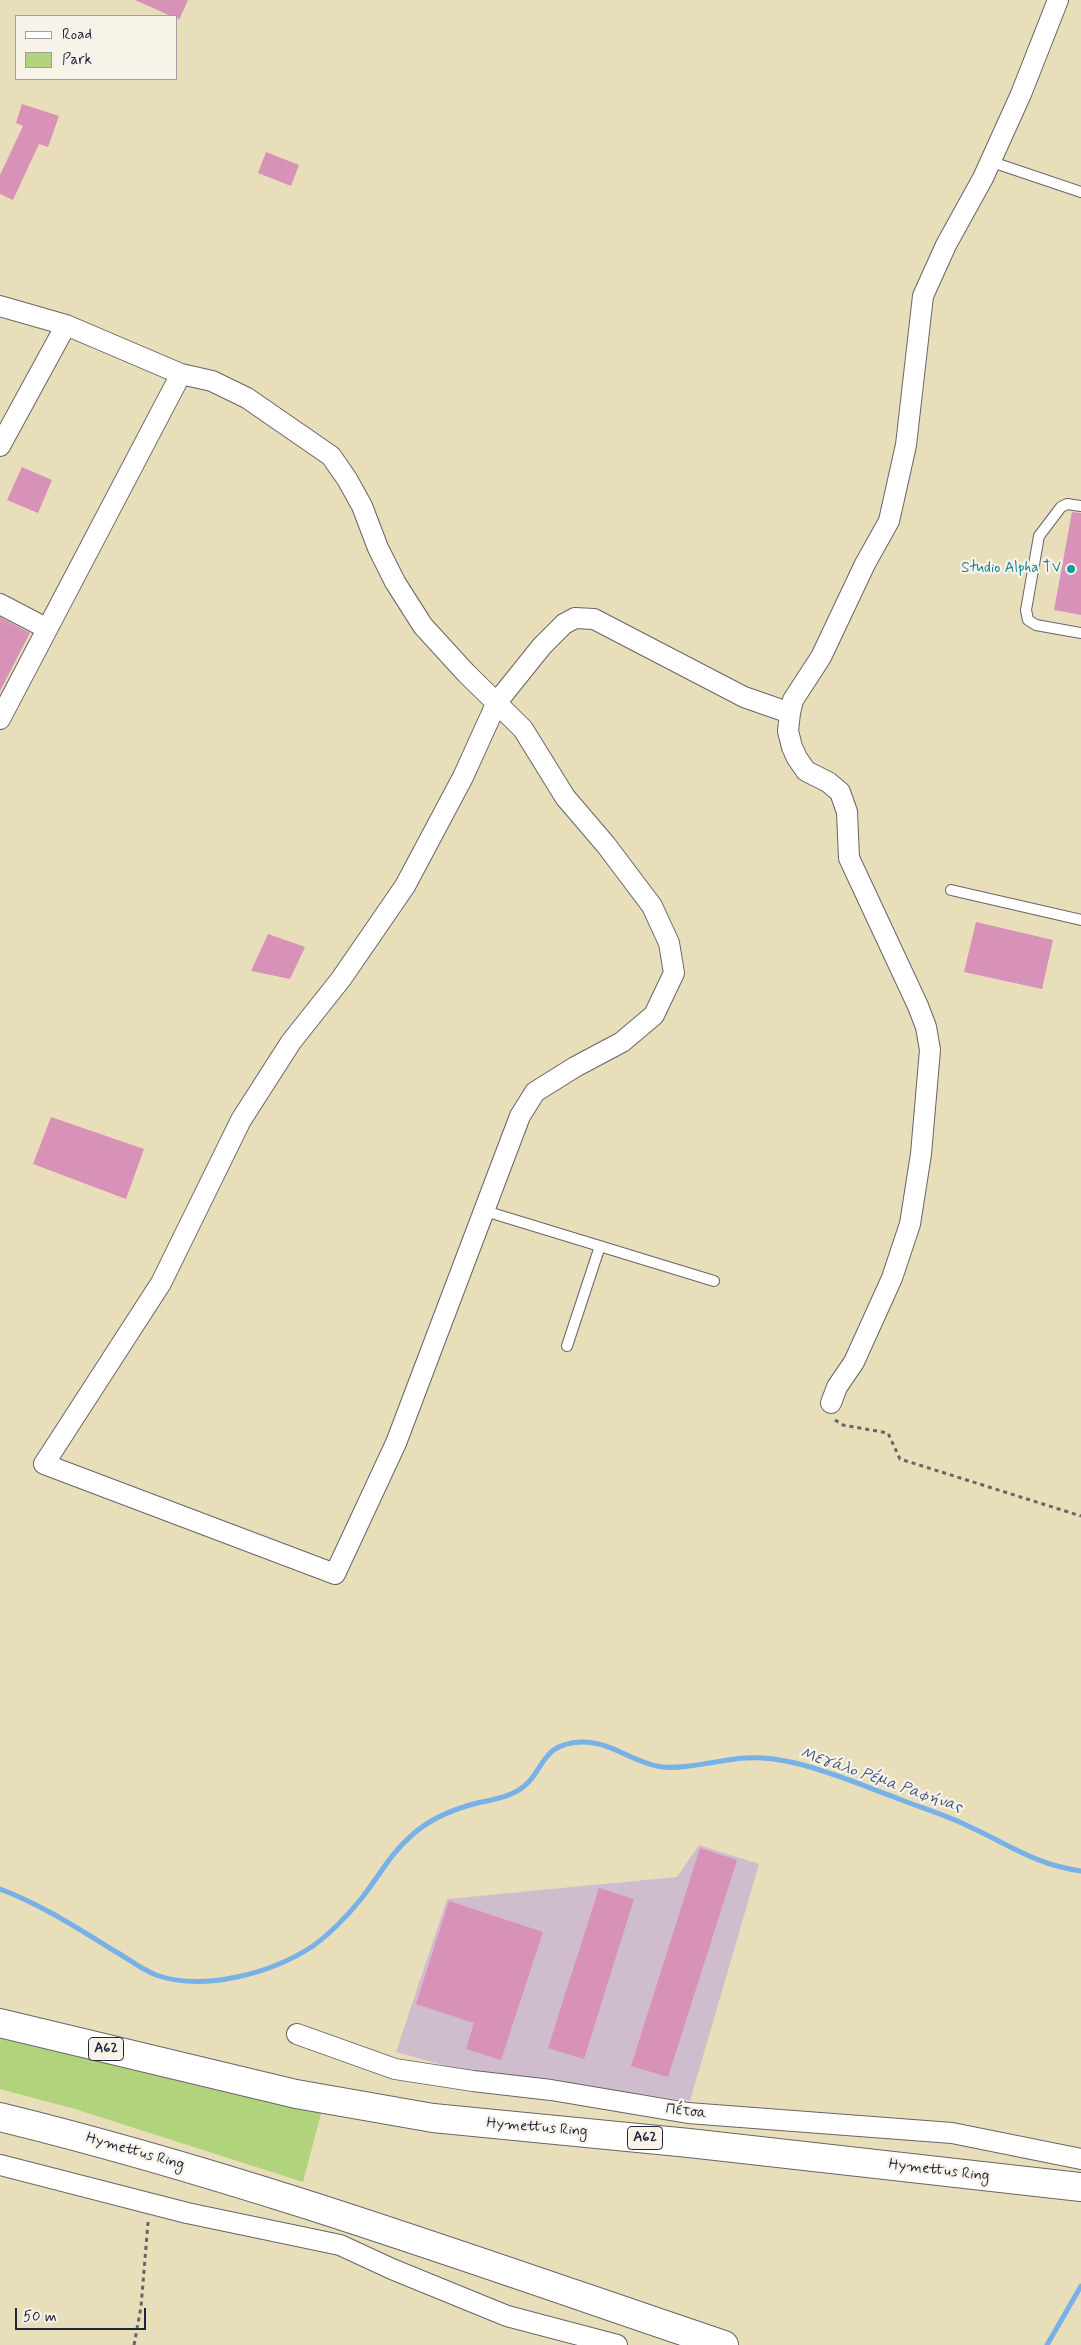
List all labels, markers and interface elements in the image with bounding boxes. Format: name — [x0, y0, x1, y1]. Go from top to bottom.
legend — [15, 15, 178, 80]
text: Road — [62, 25, 92, 45]
text: Park — [62, 50, 92, 70]
place label: Studio Alpha TV — [961, 560, 1061, 578]
marker: Studio Alpha TV — [1065, 563, 1077, 575]
water label: Μεγάλο Ρέμα Ραφήνας — [797, 1744, 965, 1818]
road number: Α62 — [88, 2038, 124, 2060]
street label: Πέτσα — [665, 2101, 707, 2123]
street label: Hymettus Ring — [486, 2115, 588, 2141]
road number: Α62 — [628, 2126, 662, 2150]
street label: Hymettus Ring — [84, 2129, 186, 2175]
street label: Hymettus Ring — [888, 2156, 990, 2186]
scale bar — [18, 2298, 149, 2330]
text: 50 m — [23, 2307, 57, 2327]

